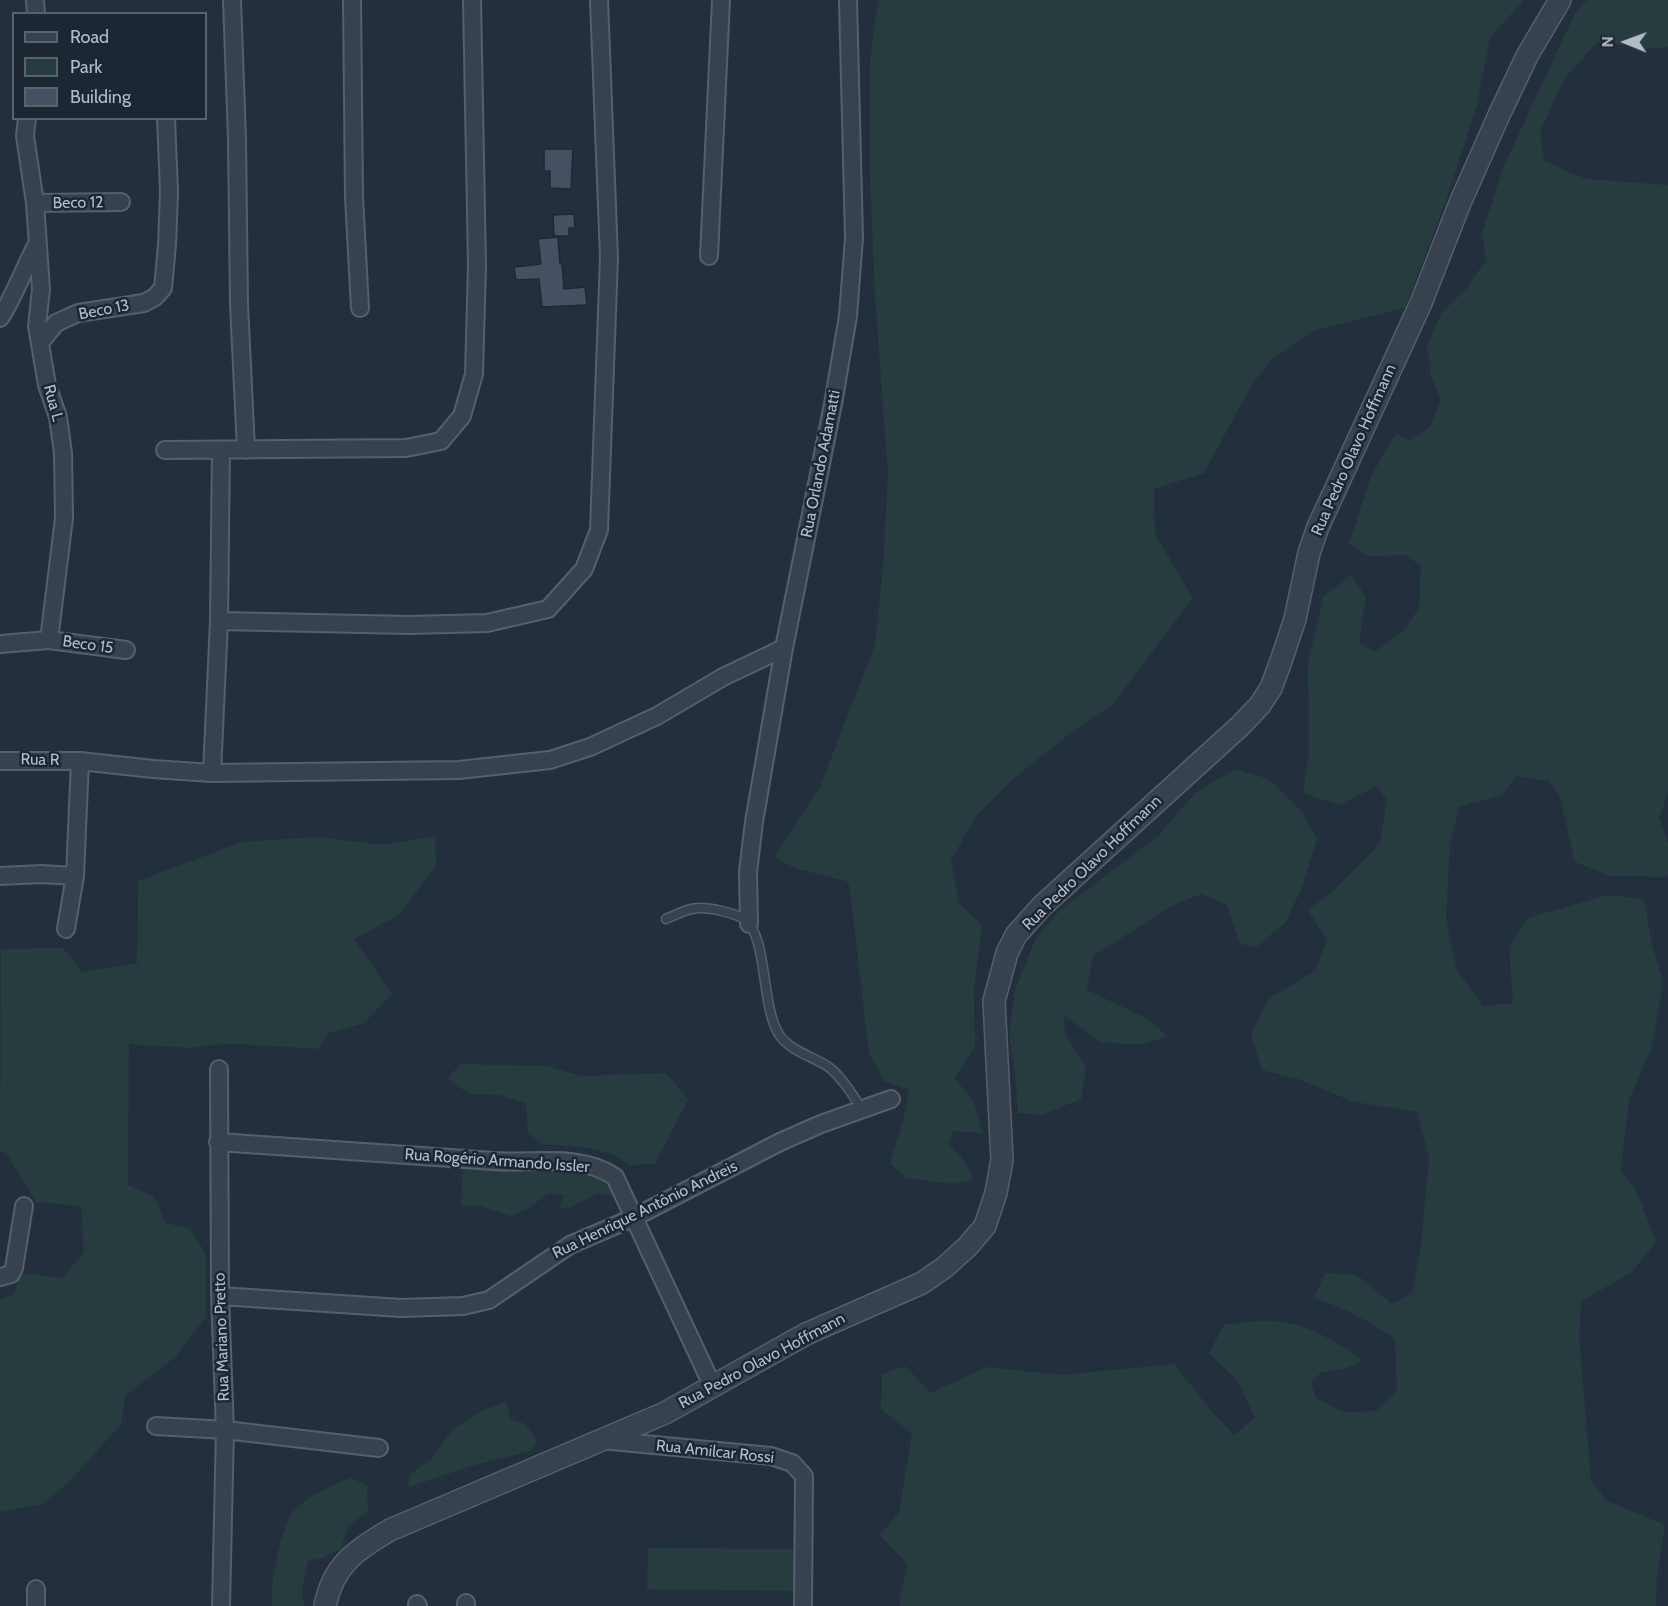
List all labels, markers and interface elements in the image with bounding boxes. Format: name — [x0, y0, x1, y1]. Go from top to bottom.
legend — [12, 12, 207, 120]
north arrow — [1596, 12, 1656, 72]
text: Road — [70, 26, 109, 48]
text: N — [1598, 36, 1617, 47]
text: Park — [70, 56, 102, 78]
text: Building — [70, 86, 131, 108]
street label: Beco 12 — [52, 193, 104, 213]
street label: Beco 13 — [77, 296, 131, 324]
street label: Rua Pedro Olavo Hoffmann — [1307, 361, 1401, 539]
street label: Rua L — [39, 383, 67, 423]
street label: Rua Orlando Adamatti — [797, 389, 845, 539]
street label: Beco 15 — [61, 632, 115, 658]
street label: Rua R — [20, 750, 60, 770]
street label: Rua Pedro Olavo Hoffmann — [1018, 792, 1166, 934]
street label: Rua Rogério Armando Issler — [404, 1145, 590, 1177]
street label: Rua Henrique Antônio Andreis — [550, 1157, 740, 1263]
street label: Rua Mariano Pretto — [210, 1272, 234, 1402]
street label: Rua Pedro Olavo Hoffmann — [675, 1309, 849, 1413]
street label: Rua Amilcar Rossi — [655, 1436, 775, 1468]

